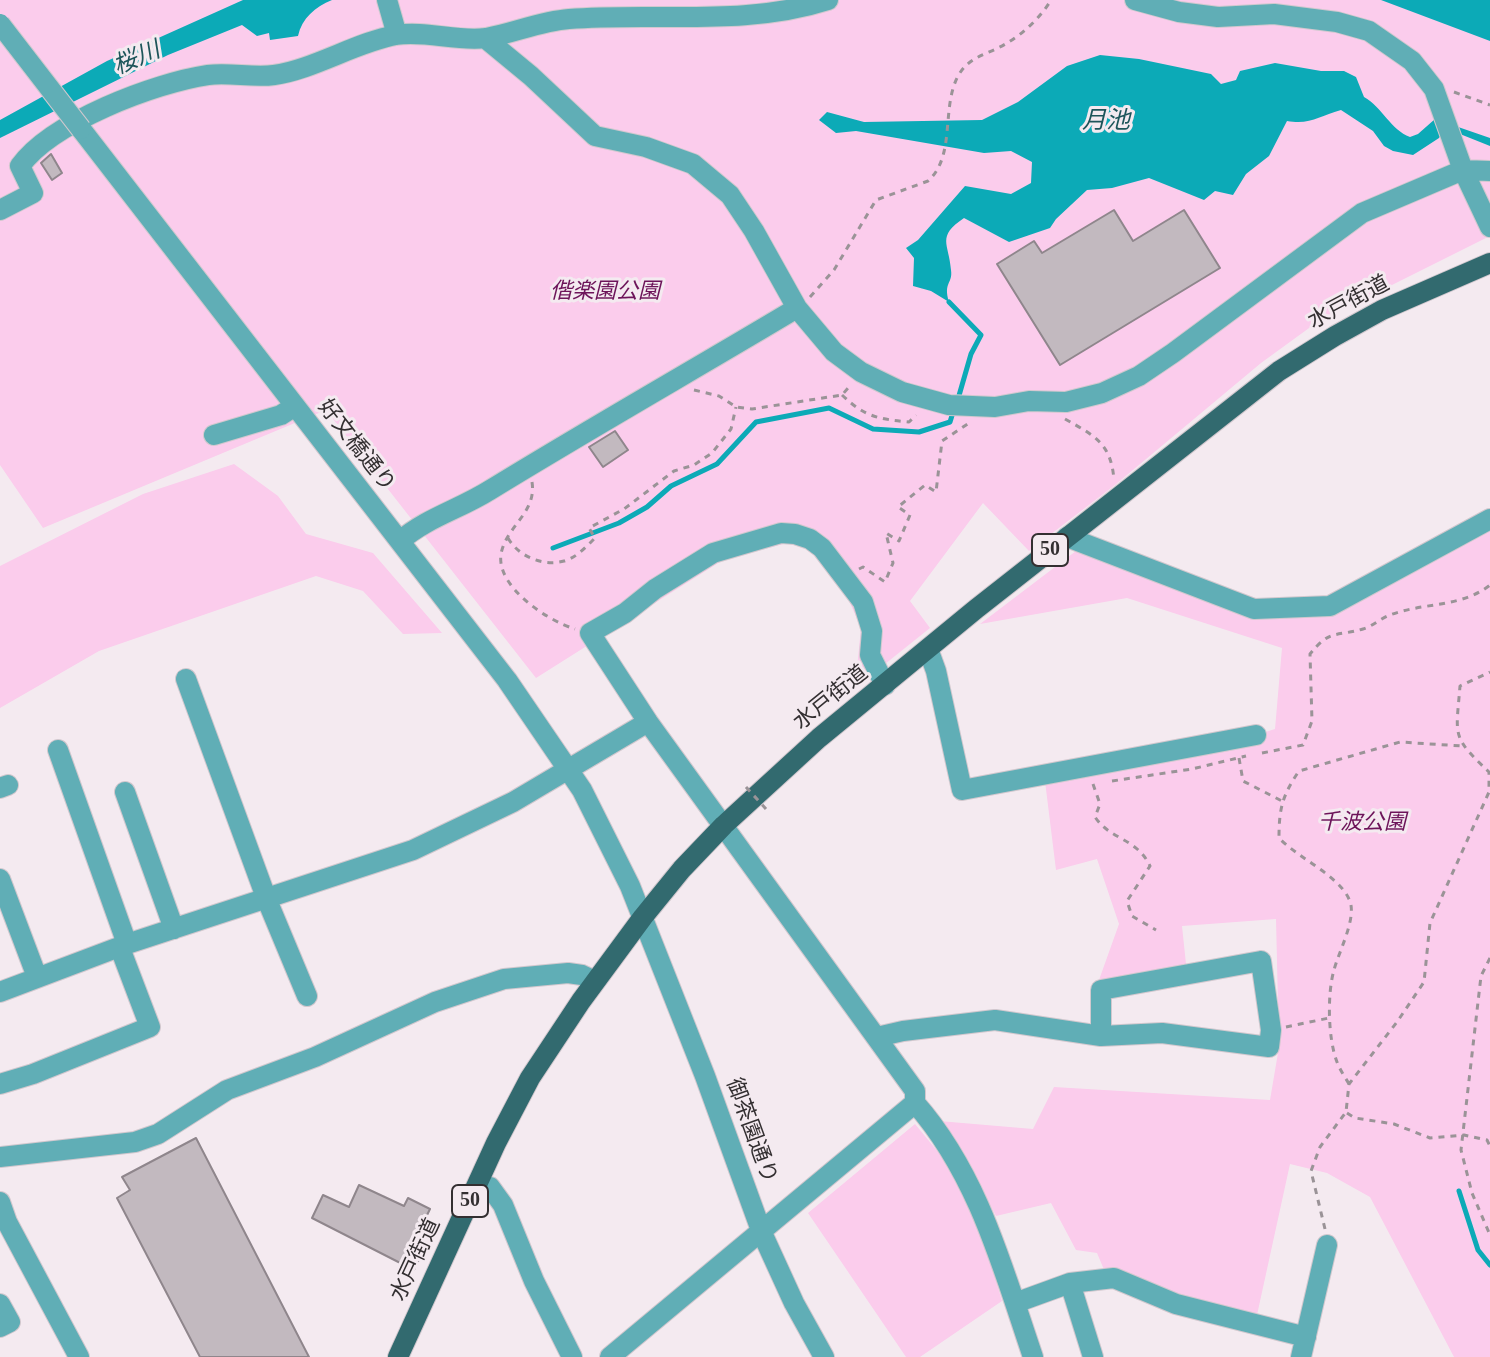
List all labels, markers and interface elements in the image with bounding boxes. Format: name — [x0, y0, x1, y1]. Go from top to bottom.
water label: 桜川 — [109, 36, 165, 82]
water label: 月池 — [1082, 108, 1130, 136]
street label: 水戸街道 — [1304, 271, 1394, 335]
park label: 偕楽園公園 — [550, 279, 660, 305]
street label: 好文橋通り — [312, 395, 400, 497]
road number: 50 — [1032, 534, 1068, 566]
street label: 水戸街道 — [788, 660, 874, 736]
park label: 千波公園 — [1318, 810, 1406, 836]
street label: 御茶園通り — [720, 1075, 782, 1187]
road number: 50 — [452, 1185, 488, 1217]
street label: 水戸街道 — [385, 1215, 447, 1305]

